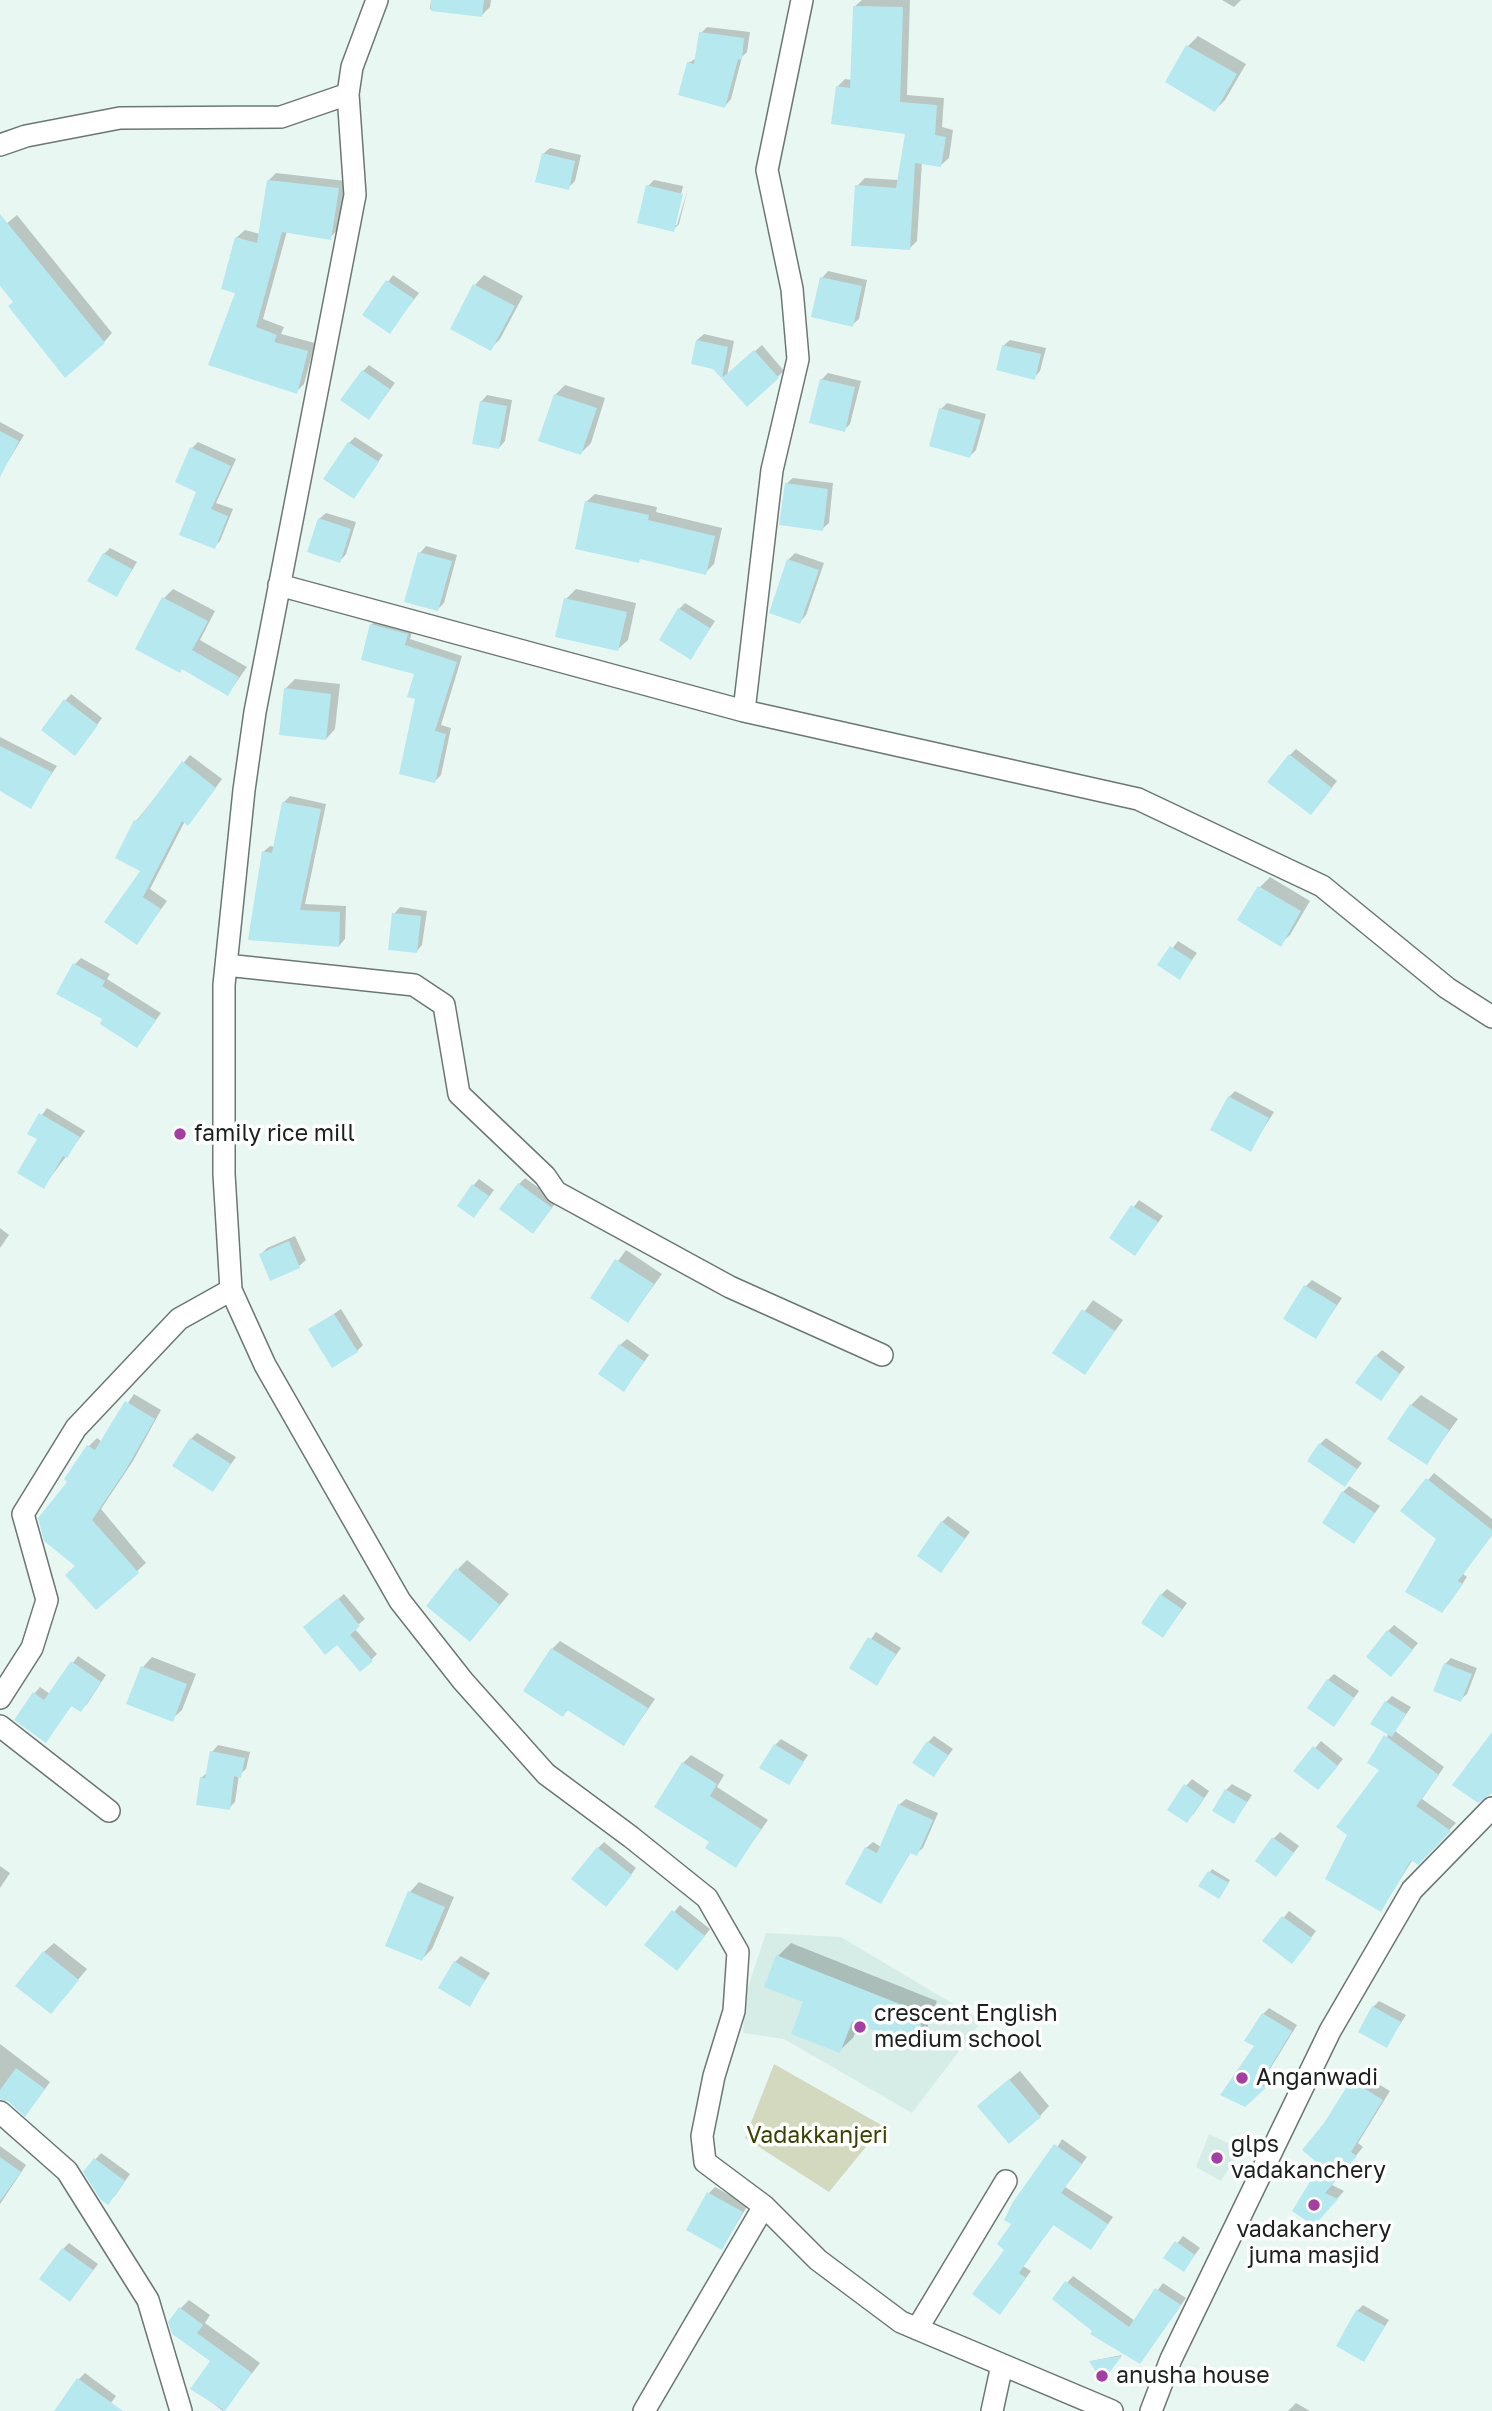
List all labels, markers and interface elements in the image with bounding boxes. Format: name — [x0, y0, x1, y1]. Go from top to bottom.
place label: family rice mill — [194, 1120, 355, 1148]
marker: family rice mill — [172, 1126, 188, 1142]
place label: crescent English medium school — [874, 2000, 1058, 2054]
marker: crescent English medium school — [852, 2019, 868, 2035]
place label: Anganwadi — [1256, 2064, 1378, 2092]
marker: Anganwadi — [1234, 2070, 1250, 2086]
park label: Vadakkanjeri — [746, 2122, 888, 2150]
place label: glps vadakanchery — [1231, 2131, 1386, 2185]
marker: glps vadakanchery — [1209, 2150, 1225, 2166]
marker: vadakanchery juma masjid — [1306, 2197, 1322, 2213]
place label: vadakanchery juma masjid — [1237, 2216, 1391, 2270]
place label: anusha house — [1116, 2362, 1270, 2390]
marker: anusha house — [1094, 2368, 1110, 2384]

